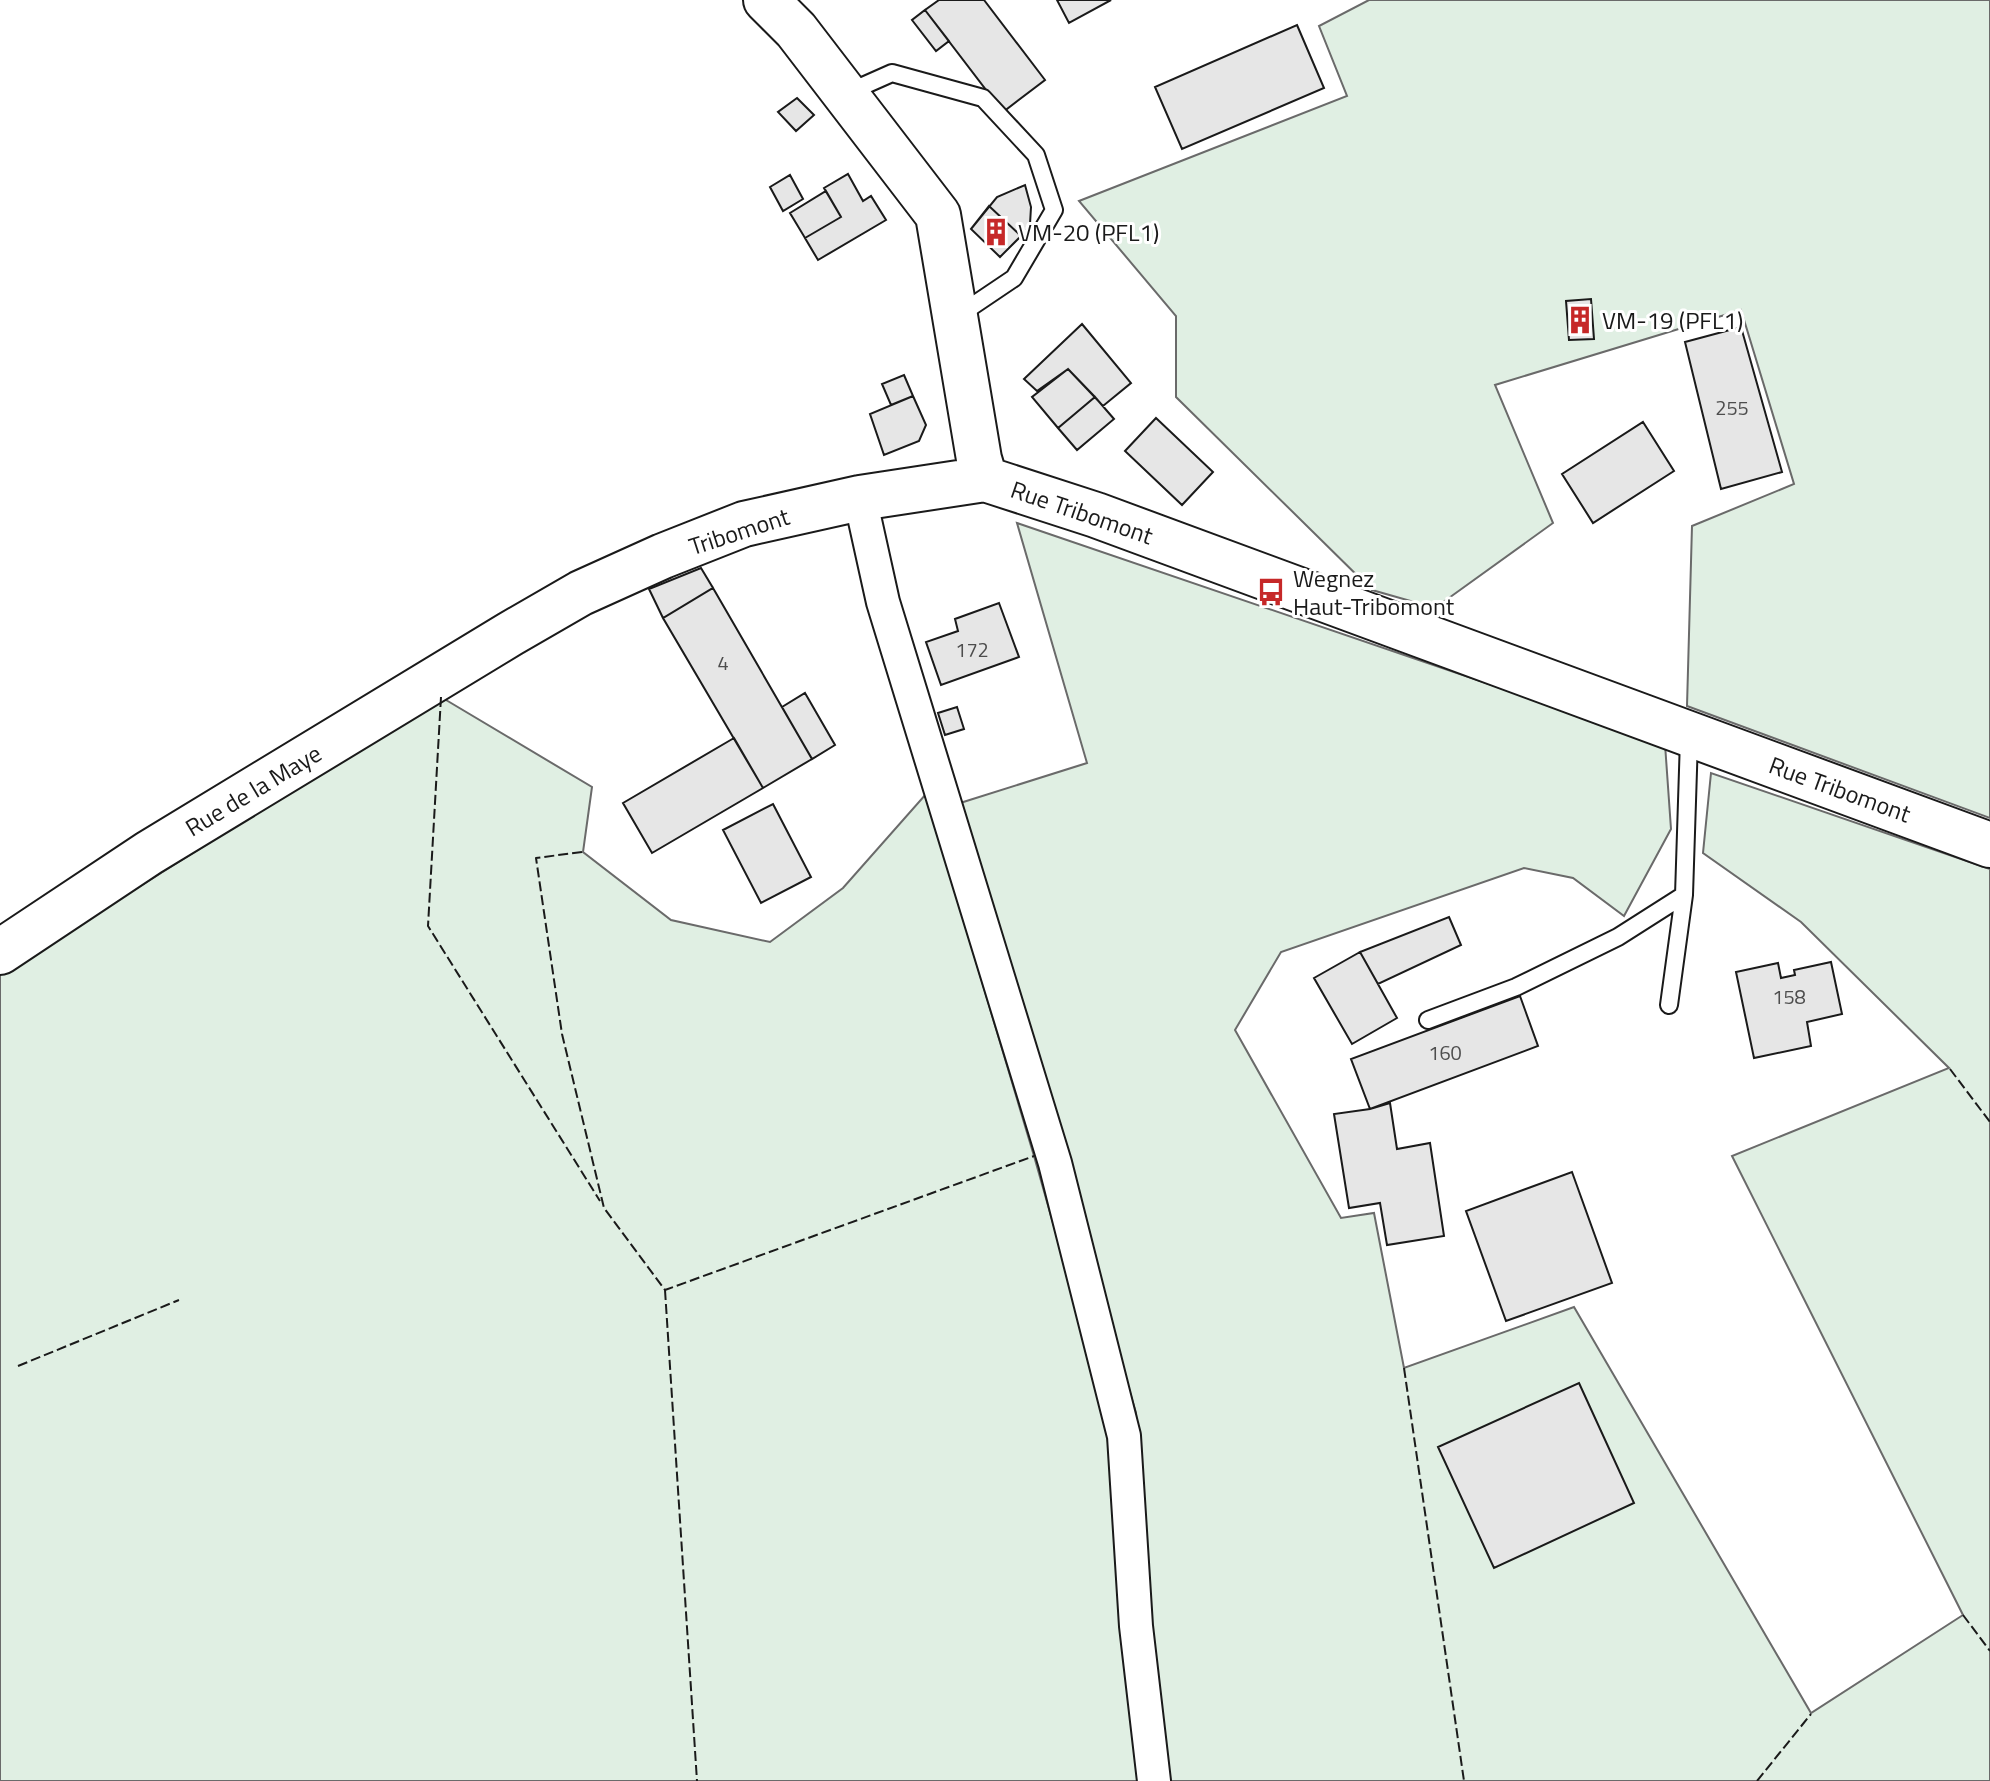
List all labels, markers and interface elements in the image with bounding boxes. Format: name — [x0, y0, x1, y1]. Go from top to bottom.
place label: VM-20 (PFL1) — [1018, 214, 1159, 250]
building icon: VM-20 (PFL1) — [981, 217, 1011, 247]
place label: VM-19 (PFL1) — [1602, 302, 1743, 338]
building icon: VM-19 (PFL1) — [1565, 305, 1595, 335]
house number: 255 — [1715, 392, 1749, 423]
street label: Rue Tribomont — [1006, 471, 1158, 553]
street label: Tribomont — [684, 498, 794, 564]
place label: Wegnez Haut-Tribomont — [1293, 560, 1455, 624]
bus stop icon: Wegnez Haut-Tribomont — [1256, 577, 1286, 607]
house number: 172 — [955, 634, 989, 665]
house number: 4 — [717, 647, 729, 678]
street label: Rue de la Maye — [178, 735, 328, 845]
street label: Rue Tribomont — [1764, 747, 1916, 831]
house number: 158 — [1772, 981, 1806, 1012]
house number: 160 — [1428, 1037, 1462, 1068]

